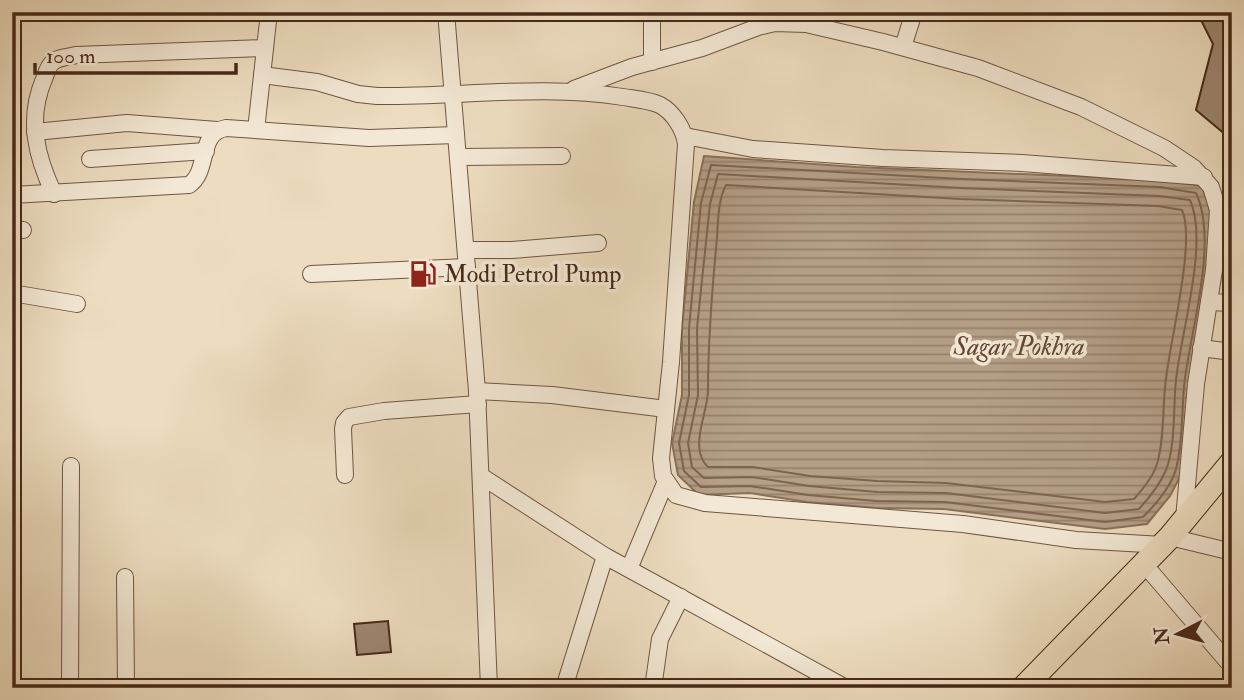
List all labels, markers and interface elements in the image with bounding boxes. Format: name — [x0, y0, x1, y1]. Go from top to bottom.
scale bar — [35, 32, 236, 76]
text: 100 m — [46, 43, 96, 70]
fuel station icon: Modi Petrol Pump — [408, 259, 438, 289]
place label: Modi Petrol Pump — [444, 259, 621, 290]
water label: Sagar Pokhra — [952, 331, 1085, 363]
north arrow — [1142, 598, 1212, 668]
text: N — [1149, 625, 1175, 646]

